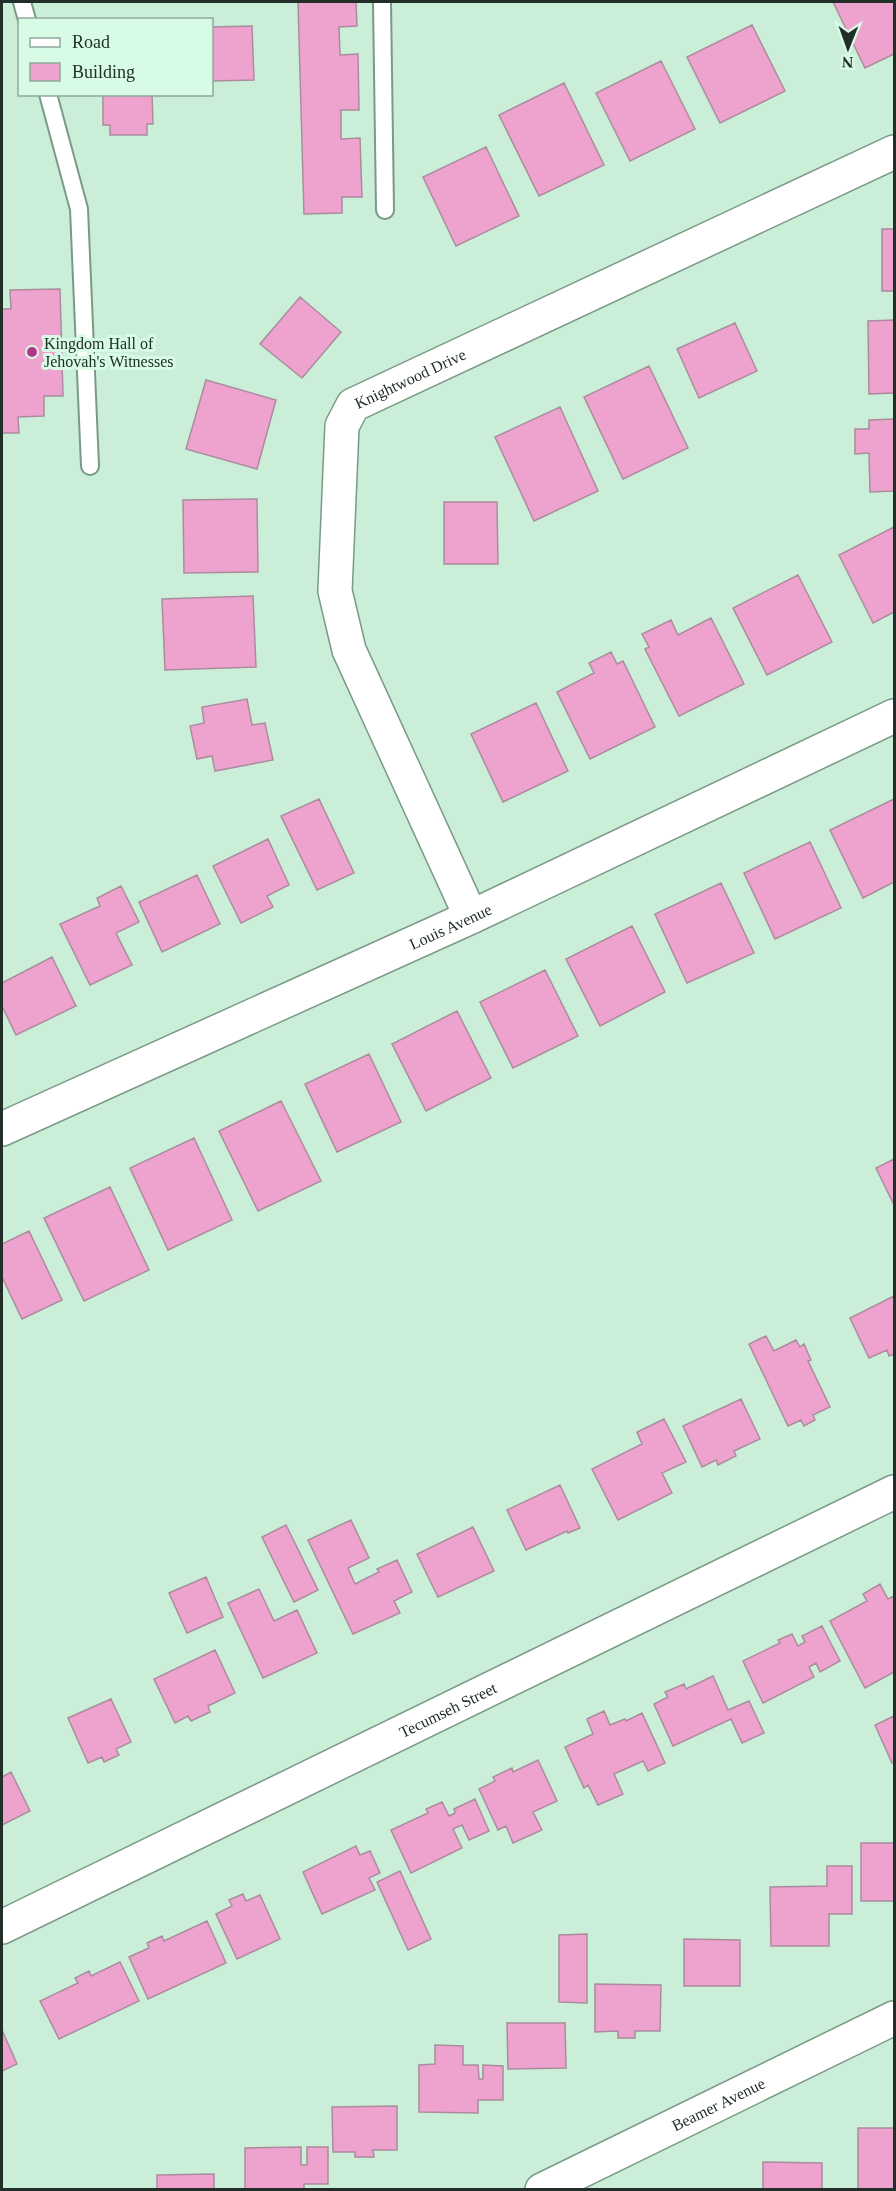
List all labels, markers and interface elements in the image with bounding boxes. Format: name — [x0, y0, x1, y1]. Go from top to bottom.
legend — [18, 18, 213, 96]
north arrow — [818, 18, 878, 78]
text: Road — [72, 32, 110, 52]
text: N — [841, 54, 854, 71]
text: Building — [72, 62, 135, 82]
place label: Kingdom Hall of Jehovah's Witnesses — [44, 335, 173, 370]
marker: Kingdom Hall of Jehovah's Witnesses — [25, 345, 39, 359]
street label: Knightwood Drive — [352, 346, 468, 412]
street label: Louis Avenue — [407, 901, 494, 953]
street label: Tecumseh Street — [397, 1679, 500, 1741]
street label: Beamer Avenue — [669, 2074, 768, 2134]

